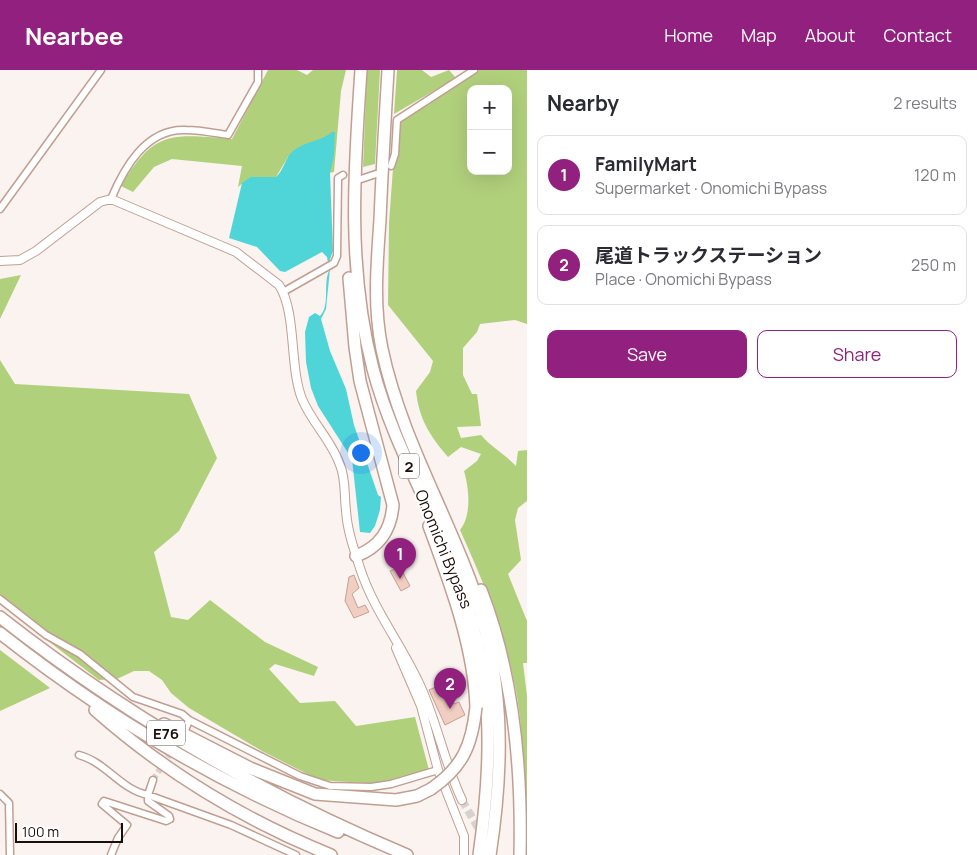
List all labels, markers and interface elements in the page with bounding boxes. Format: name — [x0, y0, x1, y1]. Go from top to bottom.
text: Nearbee — [25, 19, 124, 52]
text: Home — [664, 23, 713, 47]
text: Map — [741, 23, 777, 47]
text: About — [805, 23, 855, 47]
text: Contact — [883, 23, 952, 47]
map controls — [467, 85, 512, 175]
button: + — [467, 85, 512, 130]
text: Nearby — [547, 89, 619, 117]
text: 2 results — [893, 92, 957, 114]
button: − — [467, 130, 512, 175]
text: FamilyMart — [595, 151, 697, 177]
text: 1 — [560, 164, 568, 186]
text: 120 m — [914, 164, 956, 186]
text: Supermarket · Onomichi Bypass — [595, 177, 827, 199]
text: 尾道トラックステーション — [595, 242, 822, 268]
text: 2 — [559, 254, 569, 276]
text: 250 m — [911, 254, 956, 276]
text: Place · Onomichi Bypass — [595, 268, 772, 290]
button: Save — [547, 330, 747, 378]
button: Share — [757, 330, 957, 378]
your location — [348, 440, 374, 466]
road number: 2 — [399, 454, 419, 478]
street label: Onomichi Bypass — [410, 486, 478, 612]
pin: 1 — [384, 538, 416, 579]
pin: 2 — [434, 668, 466, 709]
road number: E76 — [147, 720, 185, 746]
scale bar — [15, 820, 122, 843]
text: 100 m — [22, 822, 59, 841]

